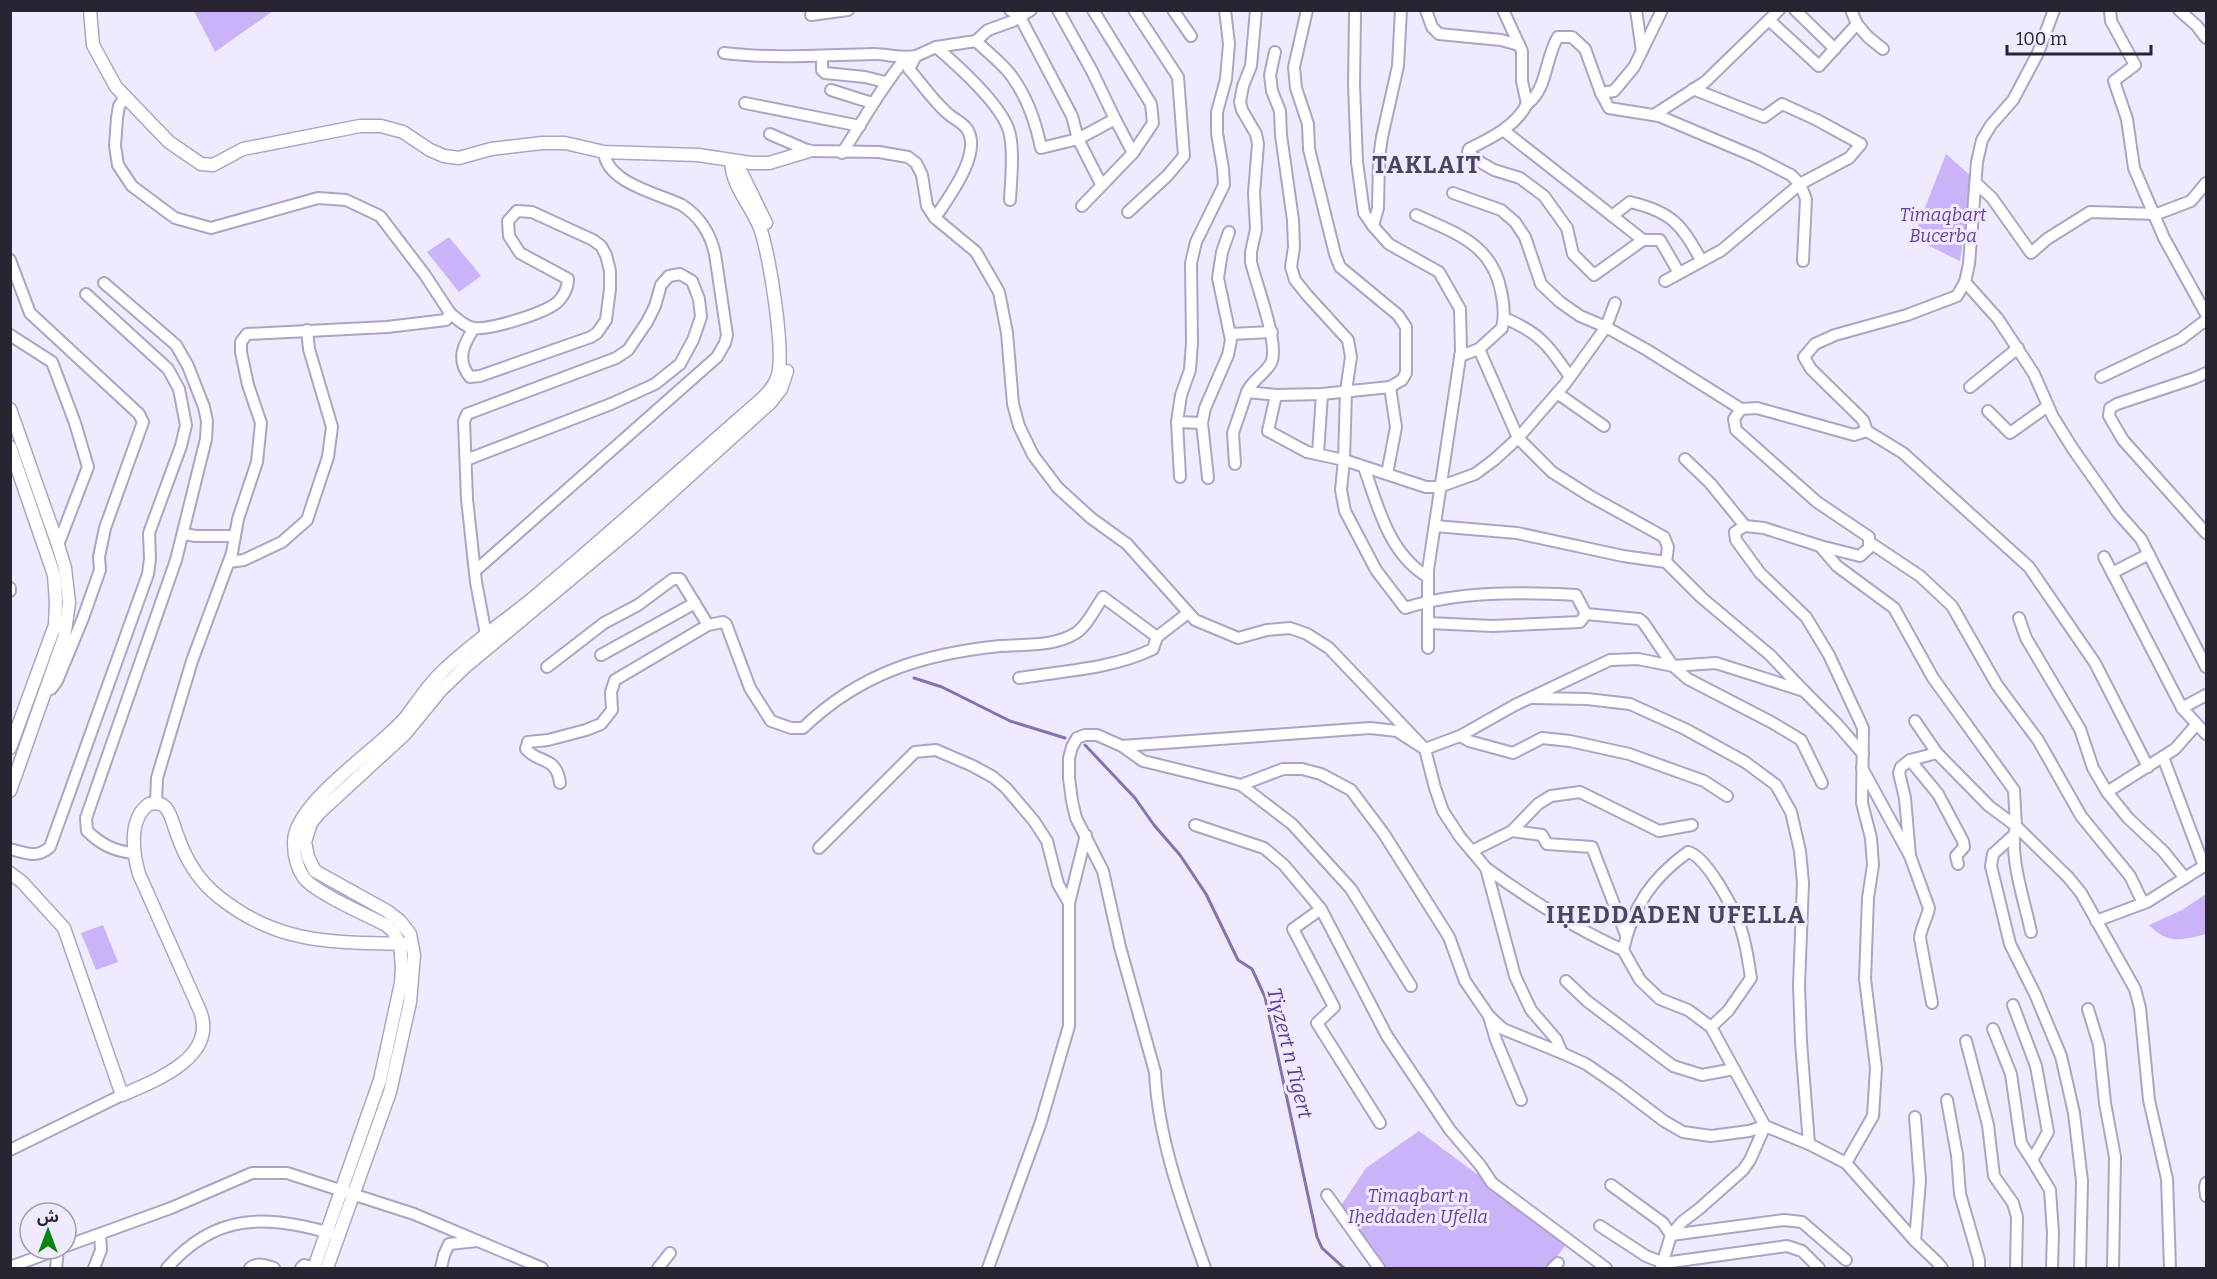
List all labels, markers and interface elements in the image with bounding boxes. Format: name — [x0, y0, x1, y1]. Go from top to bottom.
scale bar — [2007, 18, 2151, 56]
text: 100 m — [2016, 28, 2067, 50]
district label: TAKLAIT — [1372, 151, 1482, 179]
park label: Timaqbart Bucerba — [1900, 204, 1987, 247]
district label: IḤEDDADEN UFELLA — [1546, 901, 1806, 929]
water label: Tiɣzert n Tigert — [1262, 985, 1318, 1122]
park label: Timaqbart n Iḥeddaden Ufella — [1348, 1185, 1488, 1228]
north arrow — [18, 1201, 78, 1261]
text: ش — [37, 1207, 59, 1226]

